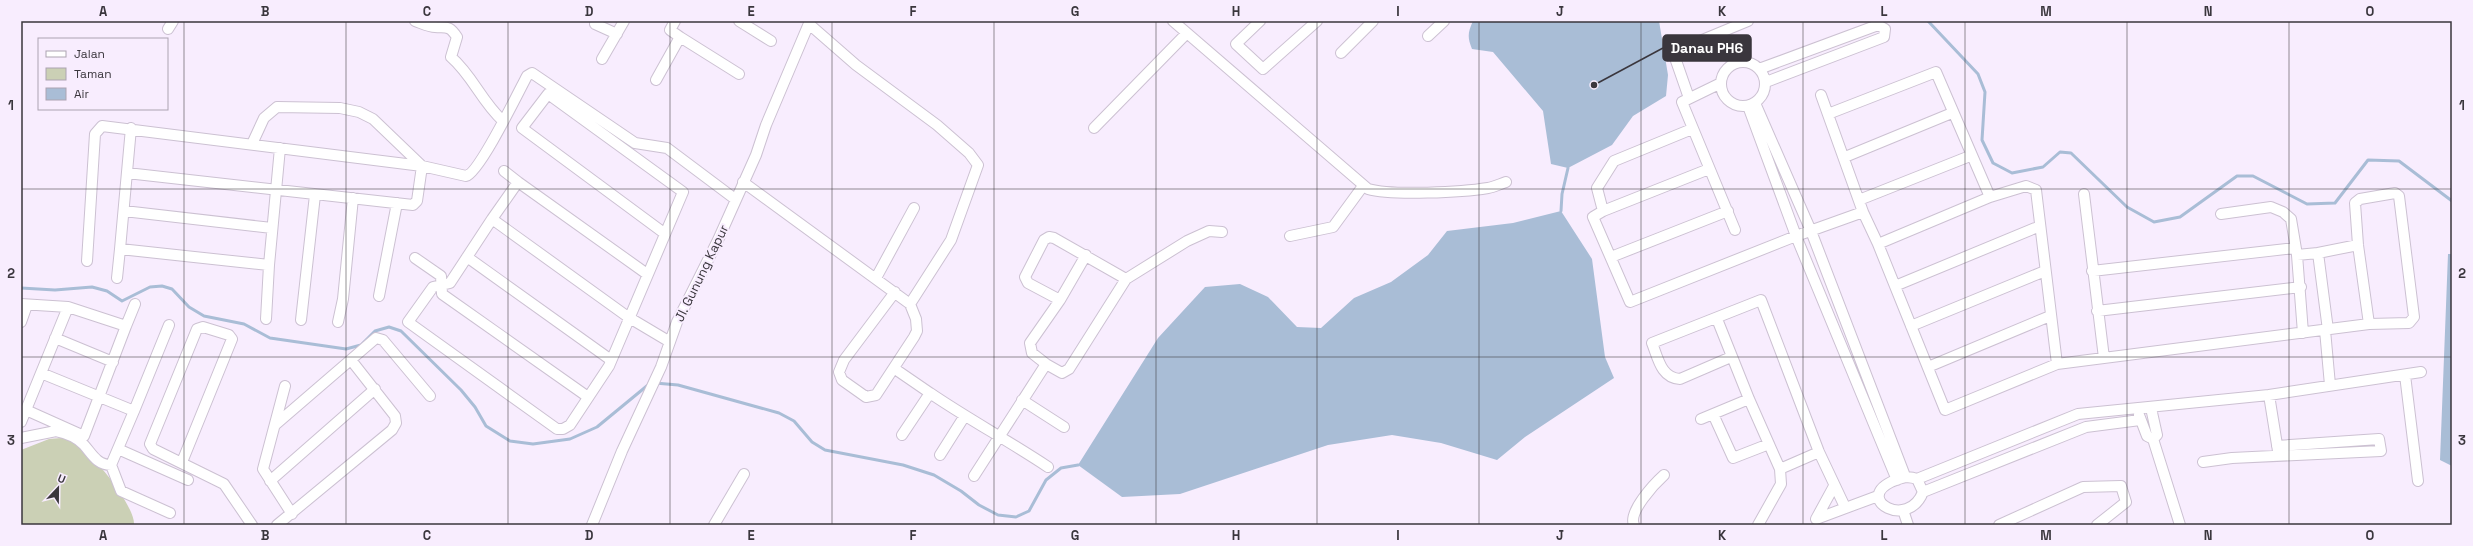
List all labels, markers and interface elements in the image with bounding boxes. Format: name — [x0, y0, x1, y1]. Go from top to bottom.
text: A — [99, 3, 108, 20]
text: B — [261, 3, 270, 20]
text: C — [423, 3, 431, 20]
text: D — [585, 3, 594, 20]
text: E — [747, 3, 755, 20]
text: F — [910, 3, 917, 20]
text: G — [1071, 3, 1079, 20]
text: H — [1232, 3, 1240, 20]
text: I — [1396, 3, 1400, 20]
text: J — [1556, 3, 1564, 20]
text: K — [1718, 3, 1727, 20]
text: L — [1880, 3, 1888, 20]
text: M — [2040, 3, 2052, 20]
text: N — [2204, 3, 2212, 20]
text: O — [2366, 3, 2375, 20]
callout: Danau PH6 — [1663, 35, 1751, 61]
legend — [38, 38, 168, 110]
text: Danau PH6 — [1671, 39, 1744, 57]
text: Jalan — [74, 46, 105, 62]
text: Taman — [74, 66, 111, 82]
text: Air — [74, 86, 90, 102]
text: 1 — [8, 97, 14, 114]
text: 1 — [2459, 97, 2465, 114]
street label: Jl. Gunung Kapur — [671, 222, 732, 324]
text: 2 — [7, 265, 15, 282]
text: 2 — [2458, 265, 2466, 282]
text: 3 — [7, 432, 15, 449]
text: 3 — [2458, 432, 2466, 449]
north arrow — [38, 468, 78, 508]
text: U — [56, 471, 68, 487]
text: A — [99, 527, 108, 544]
text: B — [261, 527, 270, 544]
text: C — [423, 527, 431, 544]
text: D — [585, 527, 594, 544]
text: E — [747, 527, 755, 544]
text: F — [910, 527, 917, 544]
text: G — [1071, 527, 1079, 544]
text: H — [1232, 527, 1240, 544]
text: I — [1396, 527, 1400, 544]
text: J — [1556, 527, 1564, 544]
text: K — [1718, 527, 1727, 544]
text: L — [1880, 527, 1888, 544]
text: M — [2040, 527, 2052, 544]
text: N — [2204, 527, 2212, 544]
text: O — [2366, 527, 2375, 544]

